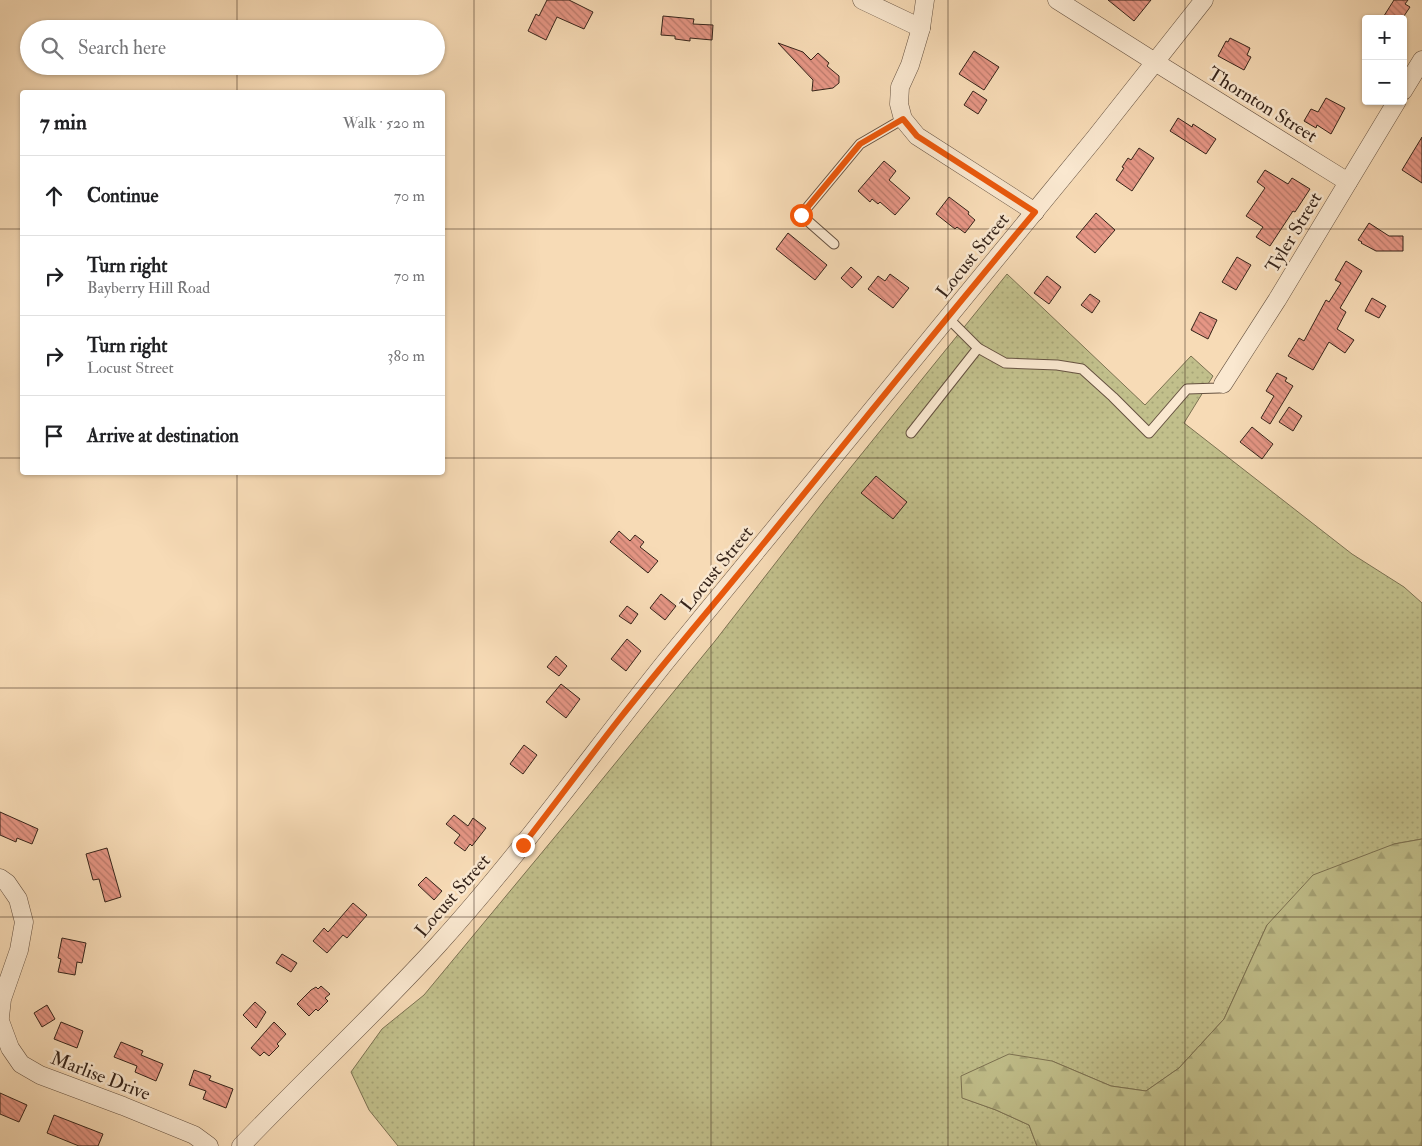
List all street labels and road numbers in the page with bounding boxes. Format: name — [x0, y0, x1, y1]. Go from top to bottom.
street label: Thornton Street — [1203, 62, 1322, 148]
street label: Tyler Street — [1260, 188, 1327, 277]
street label: Locust Street — [931, 208, 1015, 303]
street label: Locust Street — [675, 521, 759, 616]
street label: Locust Street — [410, 849, 496, 942]
street label: Marlise Drive — [47, 1046, 154, 1106]

